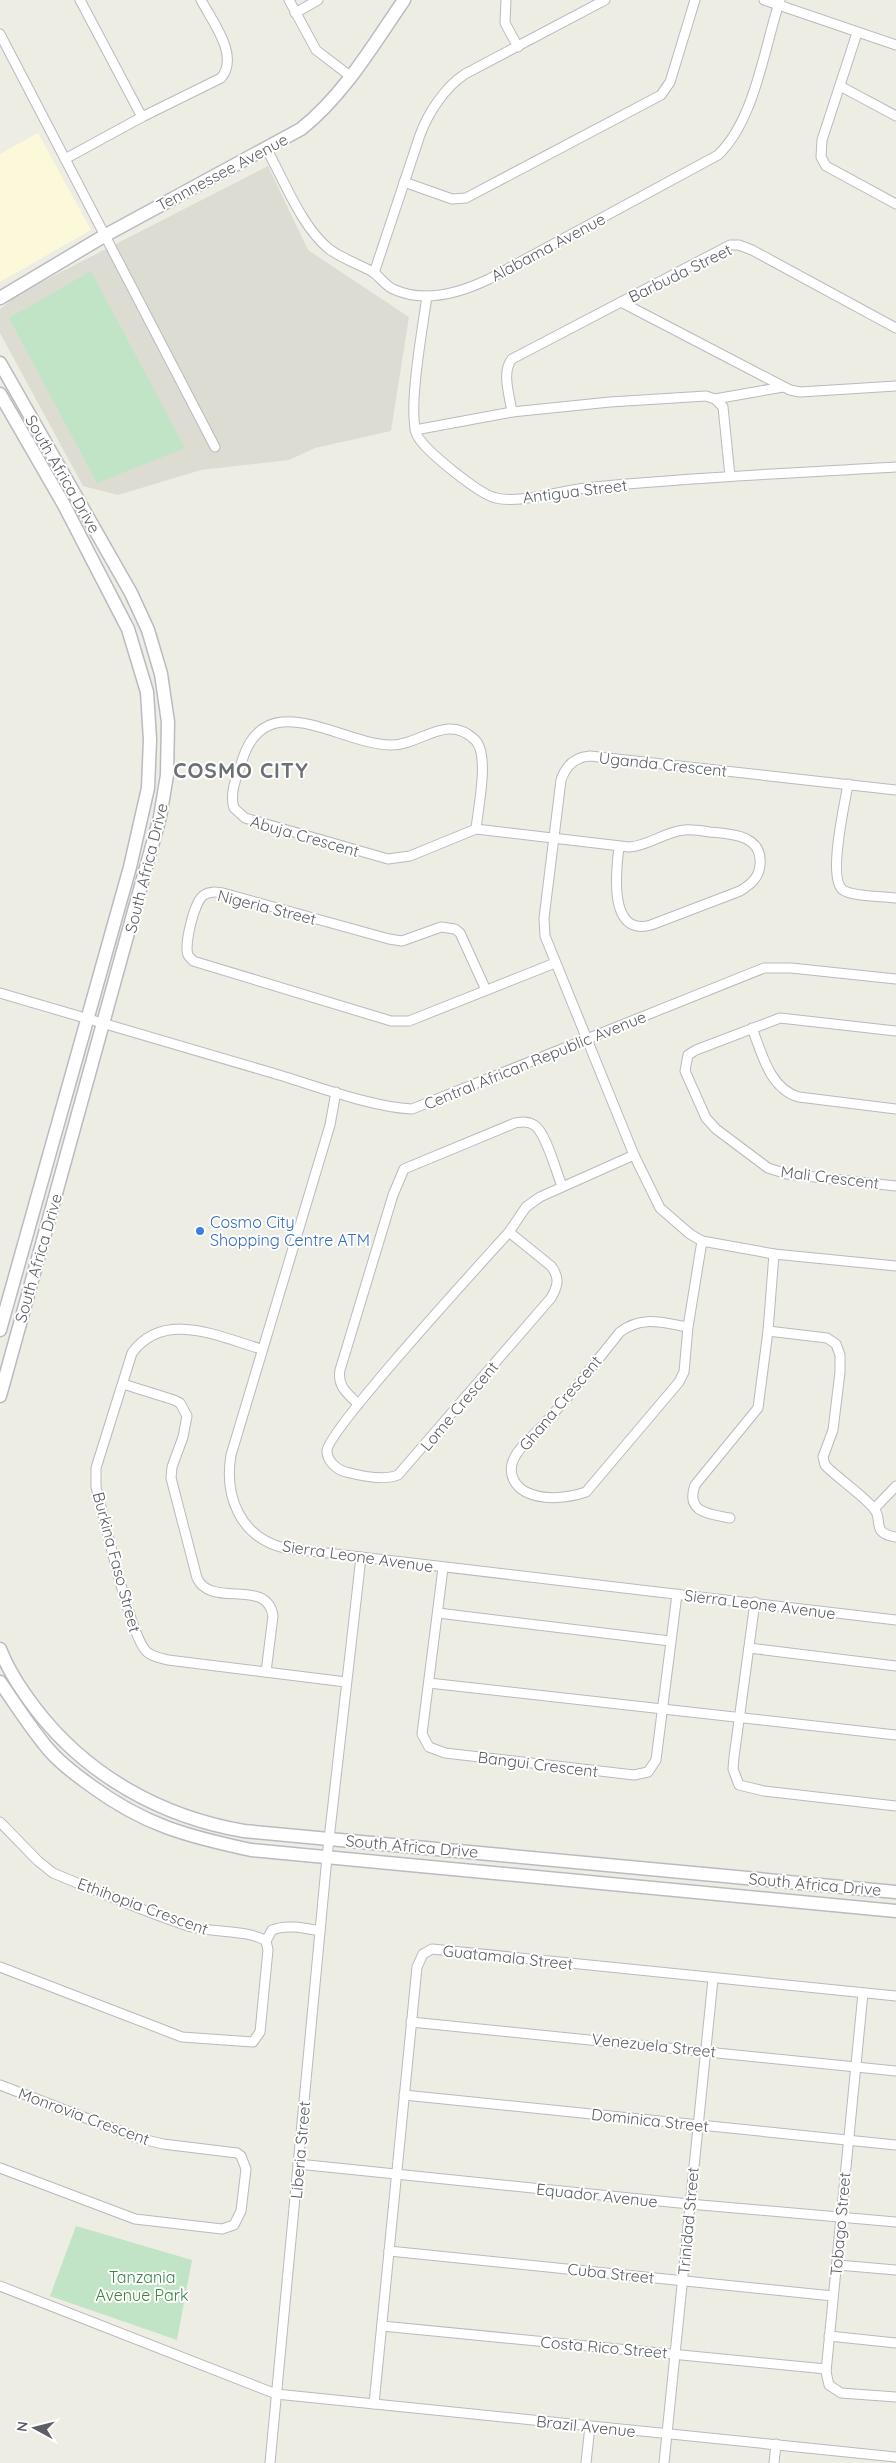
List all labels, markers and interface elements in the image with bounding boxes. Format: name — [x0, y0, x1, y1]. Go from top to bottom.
street label: Tennnessee Avenue — [153, 129, 291, 215]
street label: Alabama Avenue — [487, 208, 609, 286]
street label: Barbuda Street — [625, 239, 735, 307]
street label: South Africa Drive — [21, 411, 105, 537]
street label: Antigua Street — [522, 475, 628, 507]
street label: Uganda Crescent — [598, 747, 728, 781]
district label: COSMO CITY — [173, 757, 309, 783]
street label: South Africa Drive — [120, 801, 172, 935]
street label: Abuja Crescent — [248, 811, 362, 861]
street label: Nigeria Street — [216, 885, 318, 929]
street label: Central African Republic Avenue — [421, 1006, 649, 1114]
street label: Mali Crescent — [780, 1161, 880, 1193]
street label: South Africa Drive — [10, 1191, 66, 1325]
place label: Cosmo City Shopping Centre ATM — [210, 1212, 370, 1250]
marker: Cosmo City Shopping Centre ATM — [194, 1225, 206, 1237]
street label: Ghana Crescent — [514, 1351, 606, 1455]
street label: Lome Crescent — [416, 1357, 502, 1455]
street label: Burkina Faso Street — [89, 1490, 145, 1634]
street label: Sierra Leone Avenue — [281, 1536, 435, 1576]
street label: Sierra Leone Avenue — [683, 1585, 837, 1623]
street label: Bangui Crescent — [477, 1747, 599, 1781]
street label: South Africa Drive — [345, 1830, 479, 1862]
street label: South Africa Drive — [748, 1868, 882, 1900]
street label: Ethihopia Crescent — [75, 1873, 211, 1939]
street label: Guatamala Street — [442, 1940, 574, 1974]
street label: Venezuela Street — [591, 2029, 717, 2061]
street label: Monrovia Crescent — [16, 2083, 152, 2149]
street label: Liberia Street — [286, 2100, 314, 2200]
street label: Dominica Street — [590, 2104, 710, 2136]
street label: Trinidad Street — [673, 2166, 703, 2276]
street label: Tobago Street — [825, 2171, 855, 2277]
street label: Equador Avenue — [535, 2179, 659, 2211]
street label: Cuba Street — [567, 2259, 655, 2287]
park label: Tanzania Avenue Park — [96, 2267, 188, 2305]
street label: Costa Rico Street — [540, 2331, 668, 2363]
north arrow — [10, 2403, 60, 2453]
street label: Brazil Avenue — [535, 2411, 637, 2441]
text: N — [13, 2420, 32, 2433]

